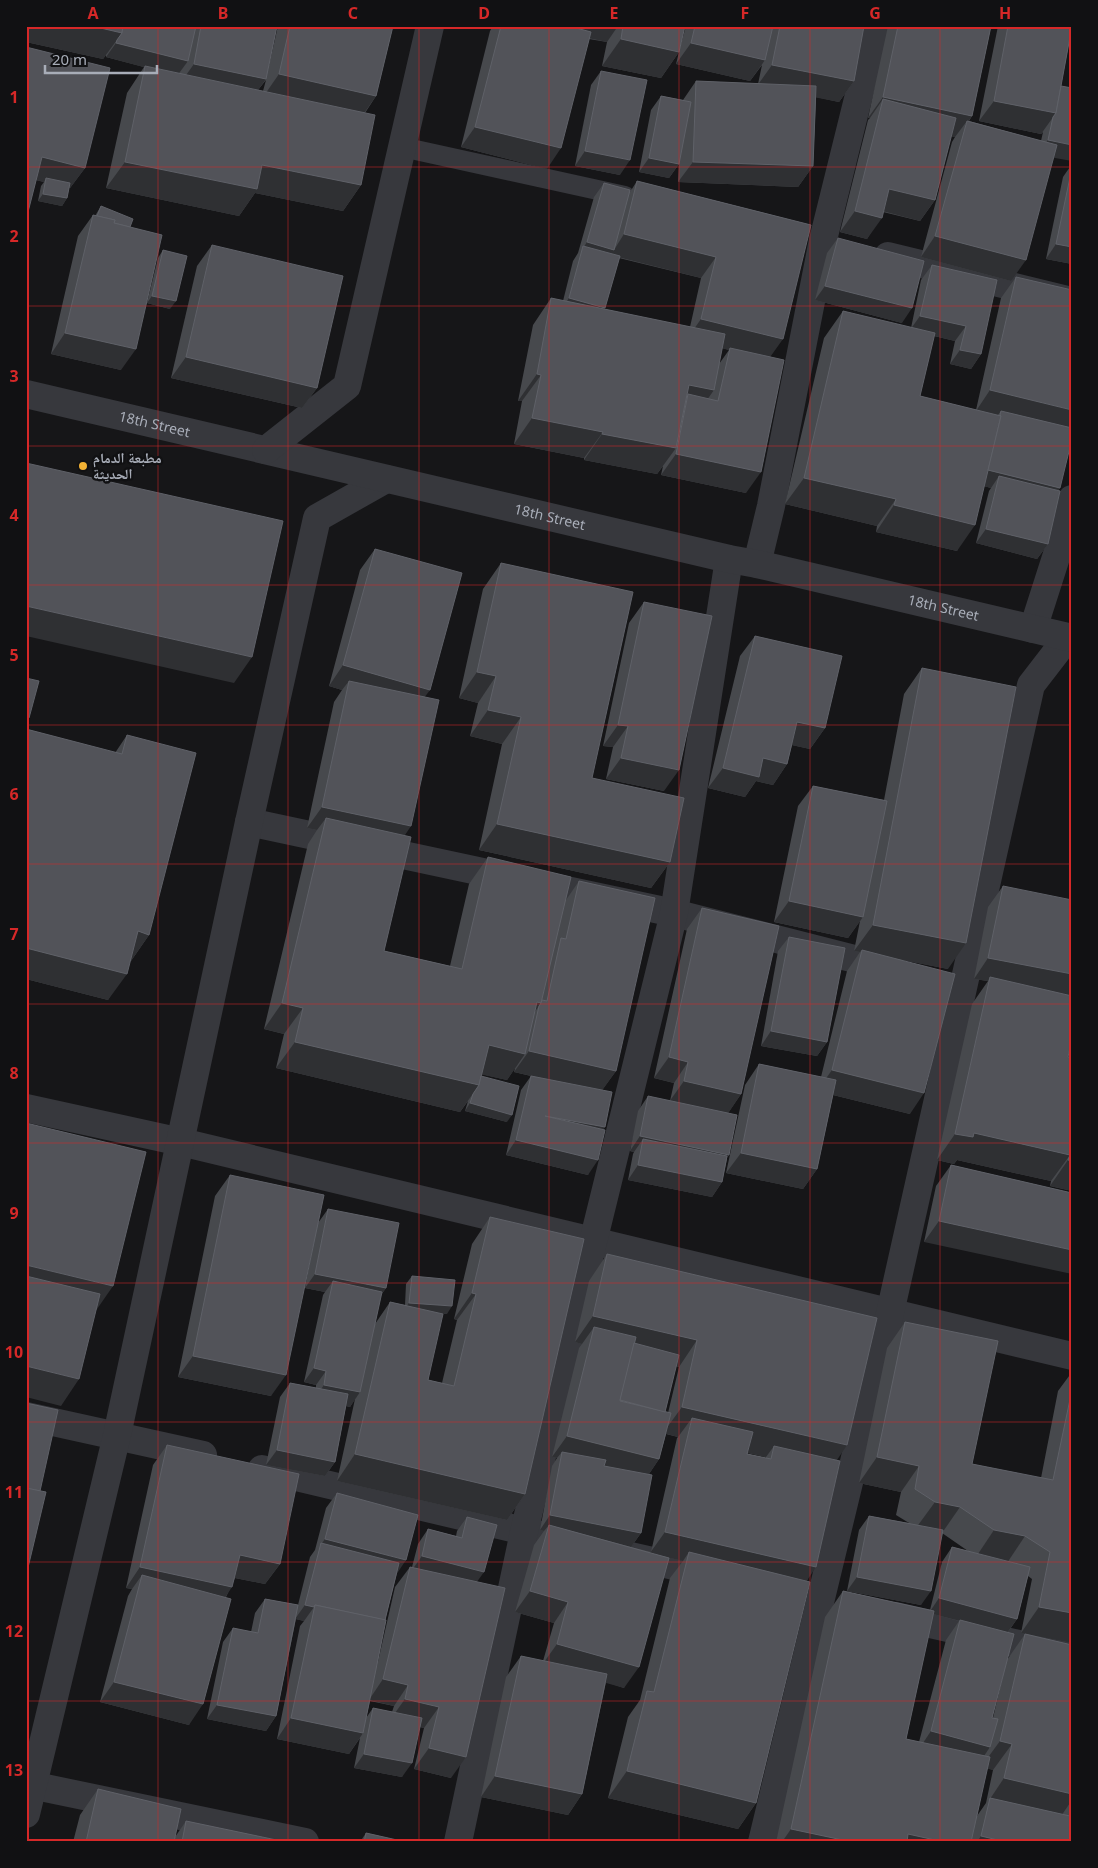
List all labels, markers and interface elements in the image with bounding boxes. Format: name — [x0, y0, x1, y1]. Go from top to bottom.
text: A — [87, 2, 99, 24]
text: B — [218, 2, 228, 24]
text: C — [348, 2, 358, 24]
text: D — [478, 2, 490, 24]
text: E — [610, 2, 619, 24]
text: F — [741, 2, 749, 24]
text: G — [869, 2, 881, 24]
text: H — [999, 2, 1011, 24]
scale bar — [45, 42, 158, 74]
text: 20 m — [52, 49, 87, 69]
text: 1 — [9, 86, 19, 108]
text: 2 — [9, 225, 19, 247]
text: 3 — [9, 365, 19, 387]
street label: 18th Street — [117, 406, 192, 441]
place label: مطبعة الدمام الحديثة — [93, 448, 162, 483]
marker: مطبعة الدمام الحديثة — [77, 460, 89, 472]
street label: 18th Street — [512, 499, 587, 534]
text: 4 — [9, 504, 19, 526]
street label: 18th Street — [906, 590, 981, 625]
text: 5 — [9, 644, 19, 666]
text: 6 — [9, 783, 19, 805]
text: 7 — [9, 923, 19, 945]
text: 8 — [9, 1062, 19, 1084]
text: 9 — [9, 1202, 19, 1224]
text: 10 — [5, 1341, 23, 1363]
text: 11 — [5, 1481, 23, 1503]
text: 12 — [5, 1620, 23, 1642]
text: 13 — [5, 1759, 23, 1781]

